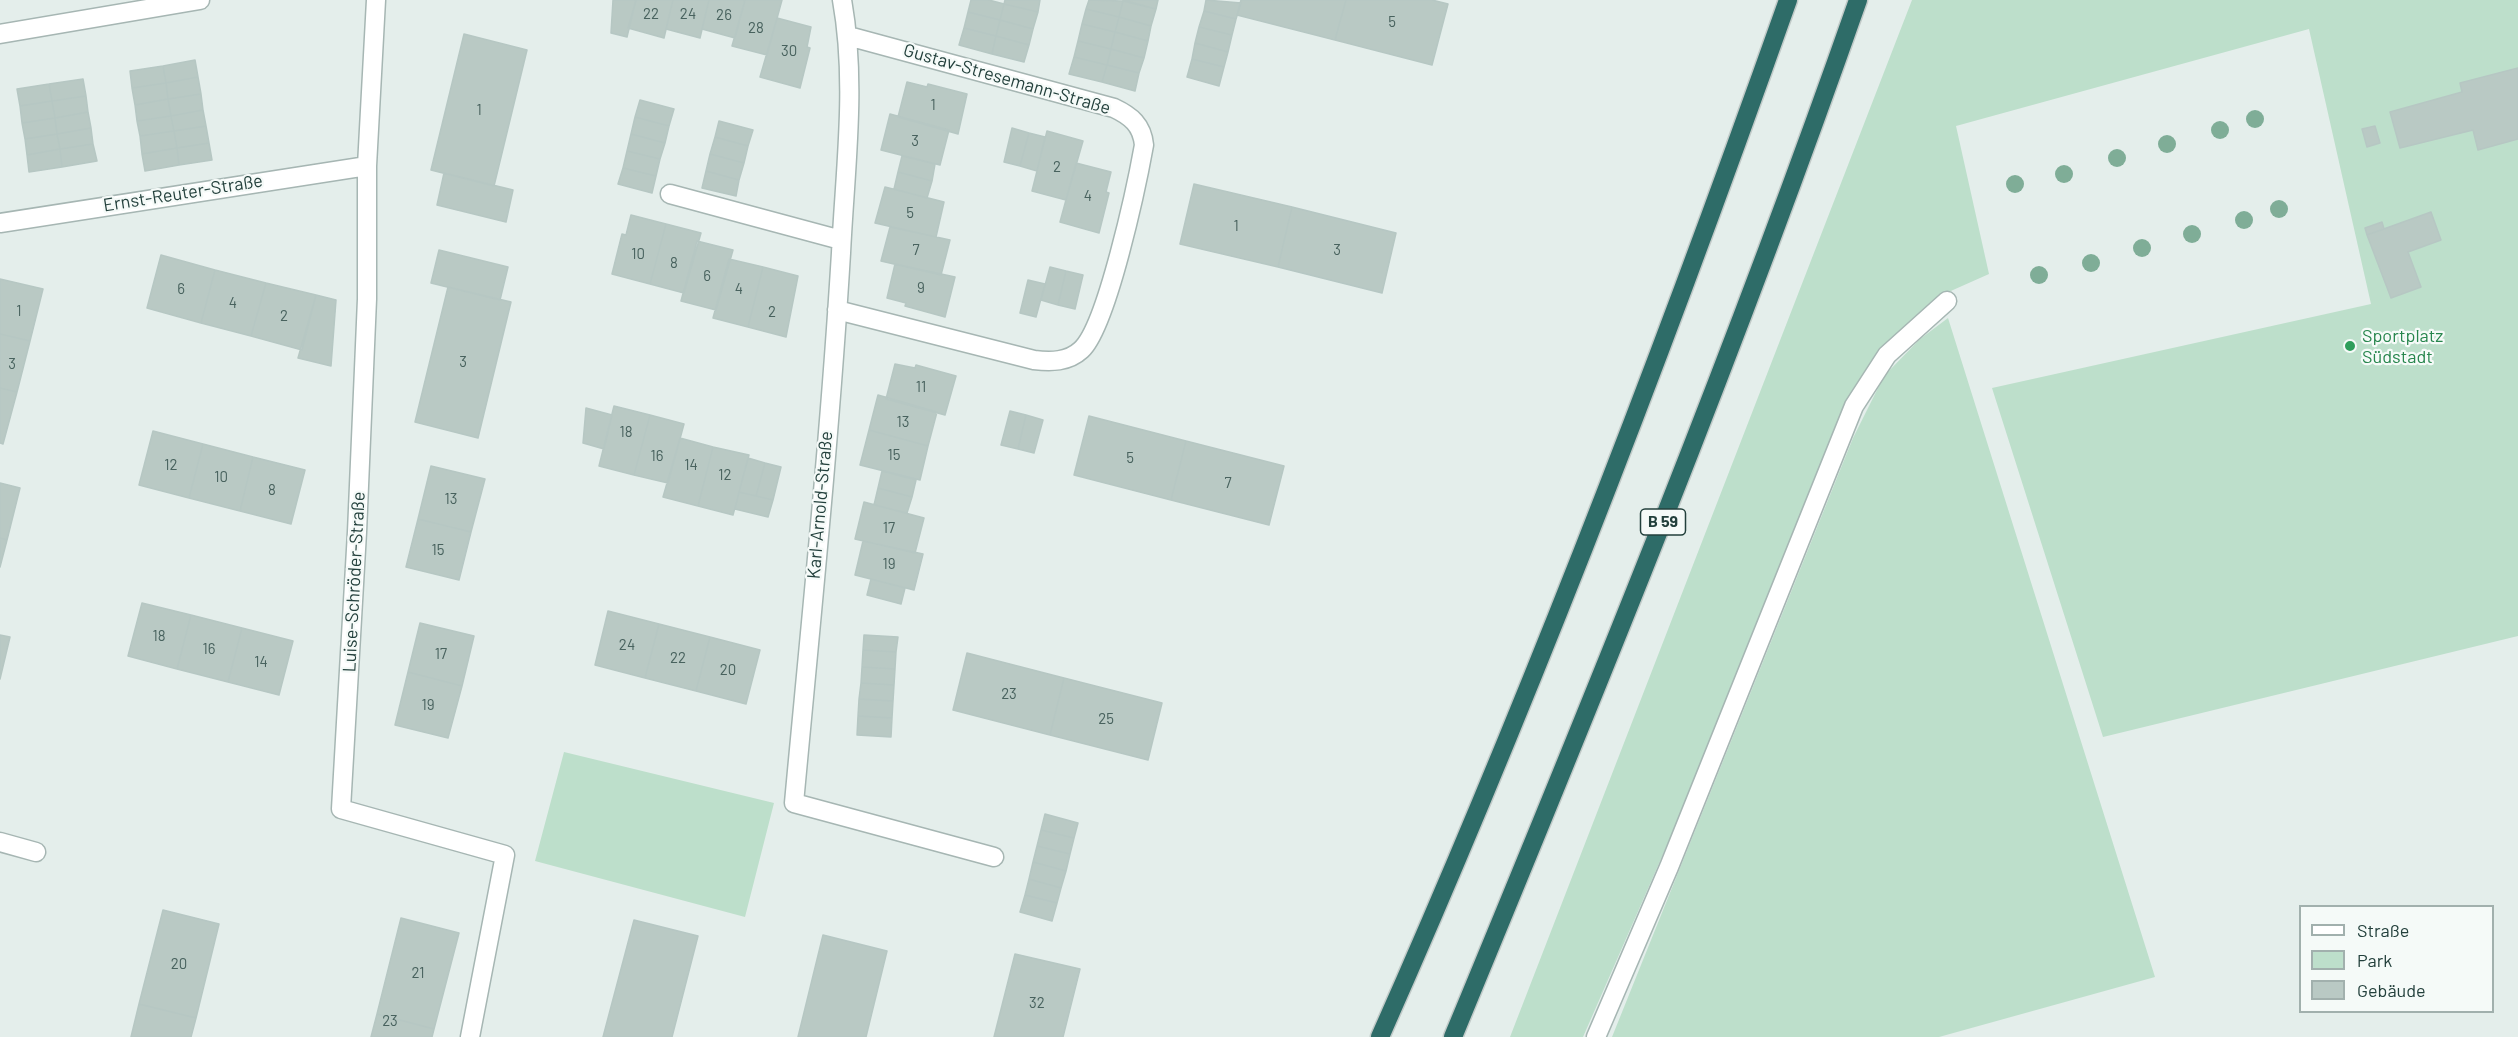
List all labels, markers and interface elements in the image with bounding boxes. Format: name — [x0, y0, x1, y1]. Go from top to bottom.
house number: 22 — [643, 5, 659, 23]
house number: 24 — [680, 5, 696, 23]
house number: 26 — [716, 6, 732, 24]
house number: 5 — [1388, 13, 1396, 31]
house number: 28 — [748, 19, 764, 37]
street label: Gustav-Stresemann-Straße — [901, 39, 1113, 119]
house number: 30 — [781, 42, 797, 60]
house number: 1 — [930, 96, 936, 114]
house number: 1 — [476, 101, 482, 119]
house number: 3 — [911, 132, 919, 150]
house number: 2 — [1053, 158, 1061, 176]
street label: Ernst-Reuter-Straße — [102, 170, 264, 216]
house number: 4 — [1084, 187, 1092, 205]
house number: 5 — [906, 204, 914, 222]
house number: 1 — [1233, 217, 1239, 235]
house number: 7 — [912, 241, 920, 259]
house number: 3 — [1333, 241, 1341, 259]
house number: 10 — [631, 245, 645, 263]
house number: 8 — [670, 254, 678, 272]
house number: 6 — [703, 267, 711, 285]
house number: 9 — [917, 279, 925, 297]
house number: 6 — [177, 280, 185, 298]
house number: 4 — [735, 280, 743, 298]
house number: 4 — [229, 294, 237, 312]
house number: 1 — [16, 302, 22, 320]
house number: 2 — [768, 303, 776, 321]
house number: 2 — [280, 307, 288, 325]
place label: Sportplatz Südstadt — [2362, 325, 2443, 368]
marker: Sportplatz Südstadt — [2343, 339, 2357, 353]
house number: 3 — [459, 353, 467, 371]
house number: 3 — [8, 355, 16, 373]
house number: 11 — [916, 378, 926, 396]
house number: 13 — [897, 413, 909, 431]
house number: 18 — [619, 423, 633, 441]
street label: Karl-Arnold-Straße — [803, 430, 837, 580]
house number: 15 — [888, 446, 900, 464]
house number: 16 — [651, 447, 663, 465]
house number: 5 — [1126, 449, 1134, 467]
house number: 12 — [164, 456, 178, 474]
house number: 14 — [684, 456, 698, 474]
house number: 12 — [718, 466, 732, 484]
house number: 10 — [214, 468, 228, 486]
house number: 7 — [1224, 474, 1232, 492]
house number: 8 — [268, 481, 276, 499]
house number: 13 — [445, 490, 457, 508]
street label: Luise-Schröder-Straße — [338, 491, 370, 673]
road number: B 59 — [1640, 509, 1686, 535]
house number: 17 — [883, 519, 895, 537]
house number: 15 — [432, 541, 444, 559]
house number: 19 — [882, 555, 896, 573]
house number: 18 — [152, 627, 166, 645]
house number: 24 — [619, 636, 635, 654]
house number: 16 — [203, 640, 215, 658]
house number: 17 — [435, 645, 447, 663]
house number: 22 — [670, 649, 686, 667]
house number: 14 — [254, 653, 268, 671]
house number: 20 — [720, 661, 736, 679]
house number: 23 — [1001, 685, 1017, 703]
house number: 19 — [421, 696, 435, 714]
house number: 25 — [1098, 710, 1114, 728]
legend — [2299, 905, 2494, 1013]
text: Straße — [2357, 919, 2409, 941]
text: Park — [2357, 949, 2392, 971]
house number: 20 — [171, 955, 187, 973]
house number: 21 — [411, 964, 425, 982]
text: Gebäude — [2357, 979, 2426, 1001]
house number: 32 — [1029, 994, 1045, 1012]
house number: 23 — [382, 1012, 398, 1030]

